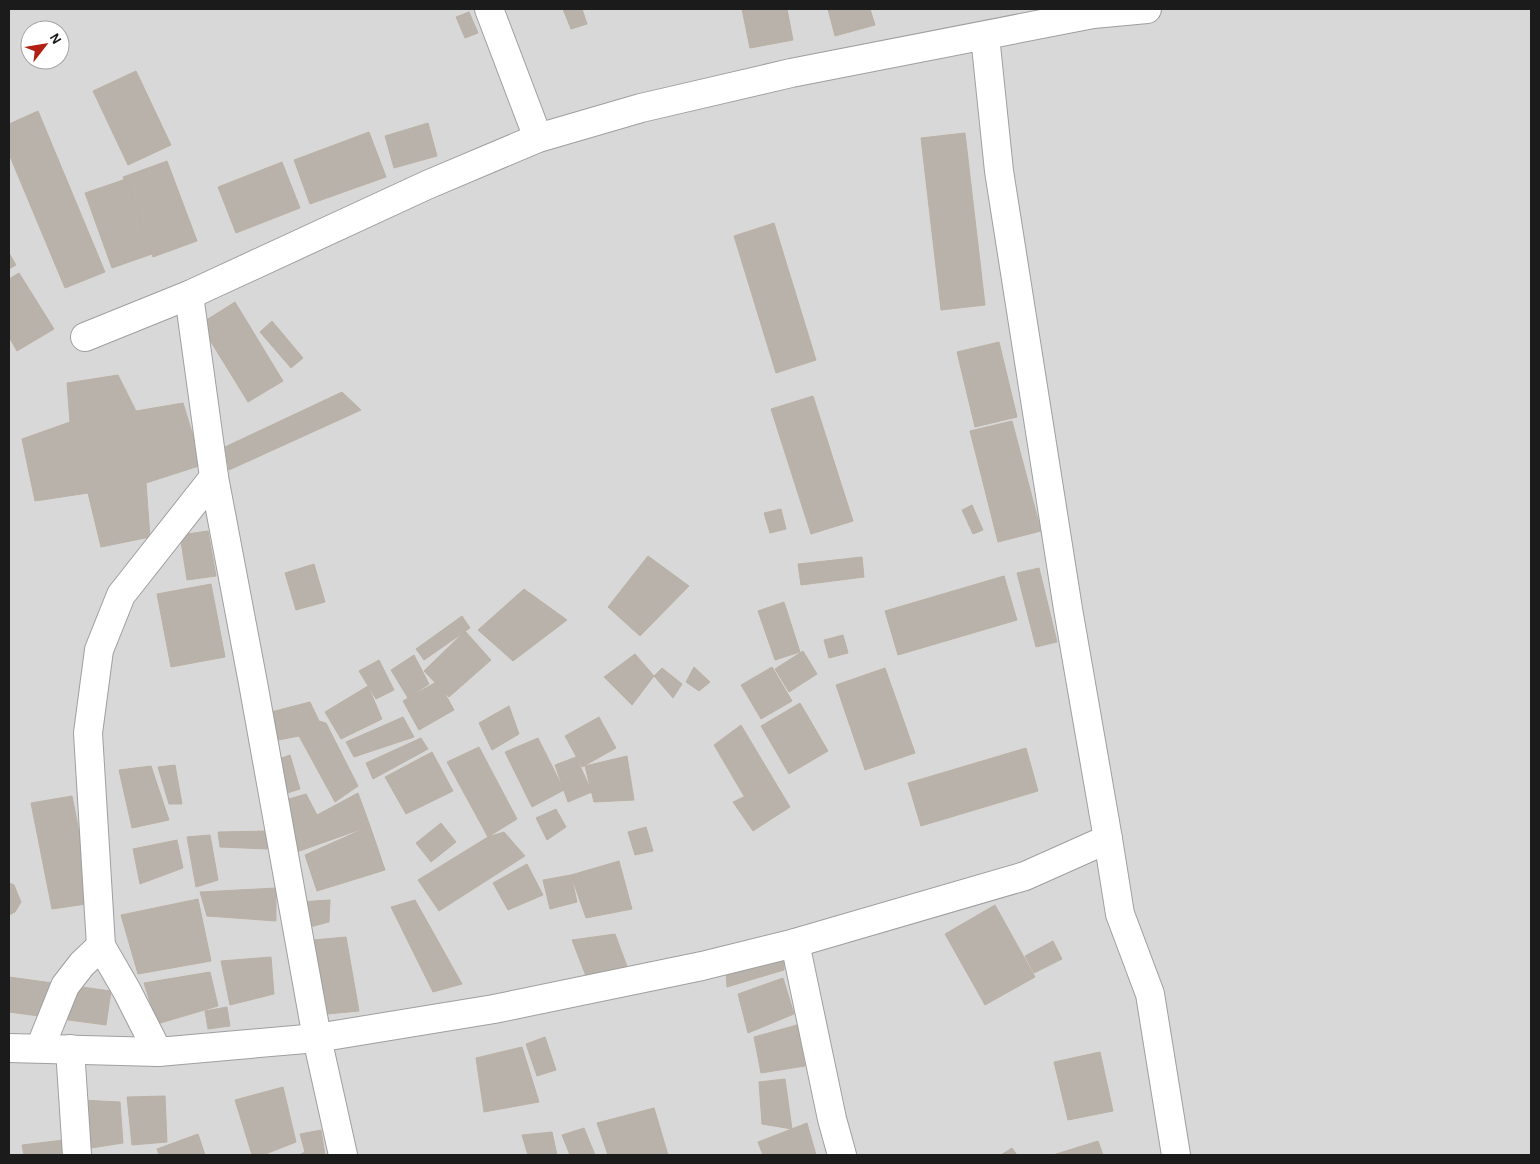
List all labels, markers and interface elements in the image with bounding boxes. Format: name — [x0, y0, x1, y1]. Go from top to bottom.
north arrow — [20, 20, 70, 70]
text: N — [47, 31, 64, 47]

